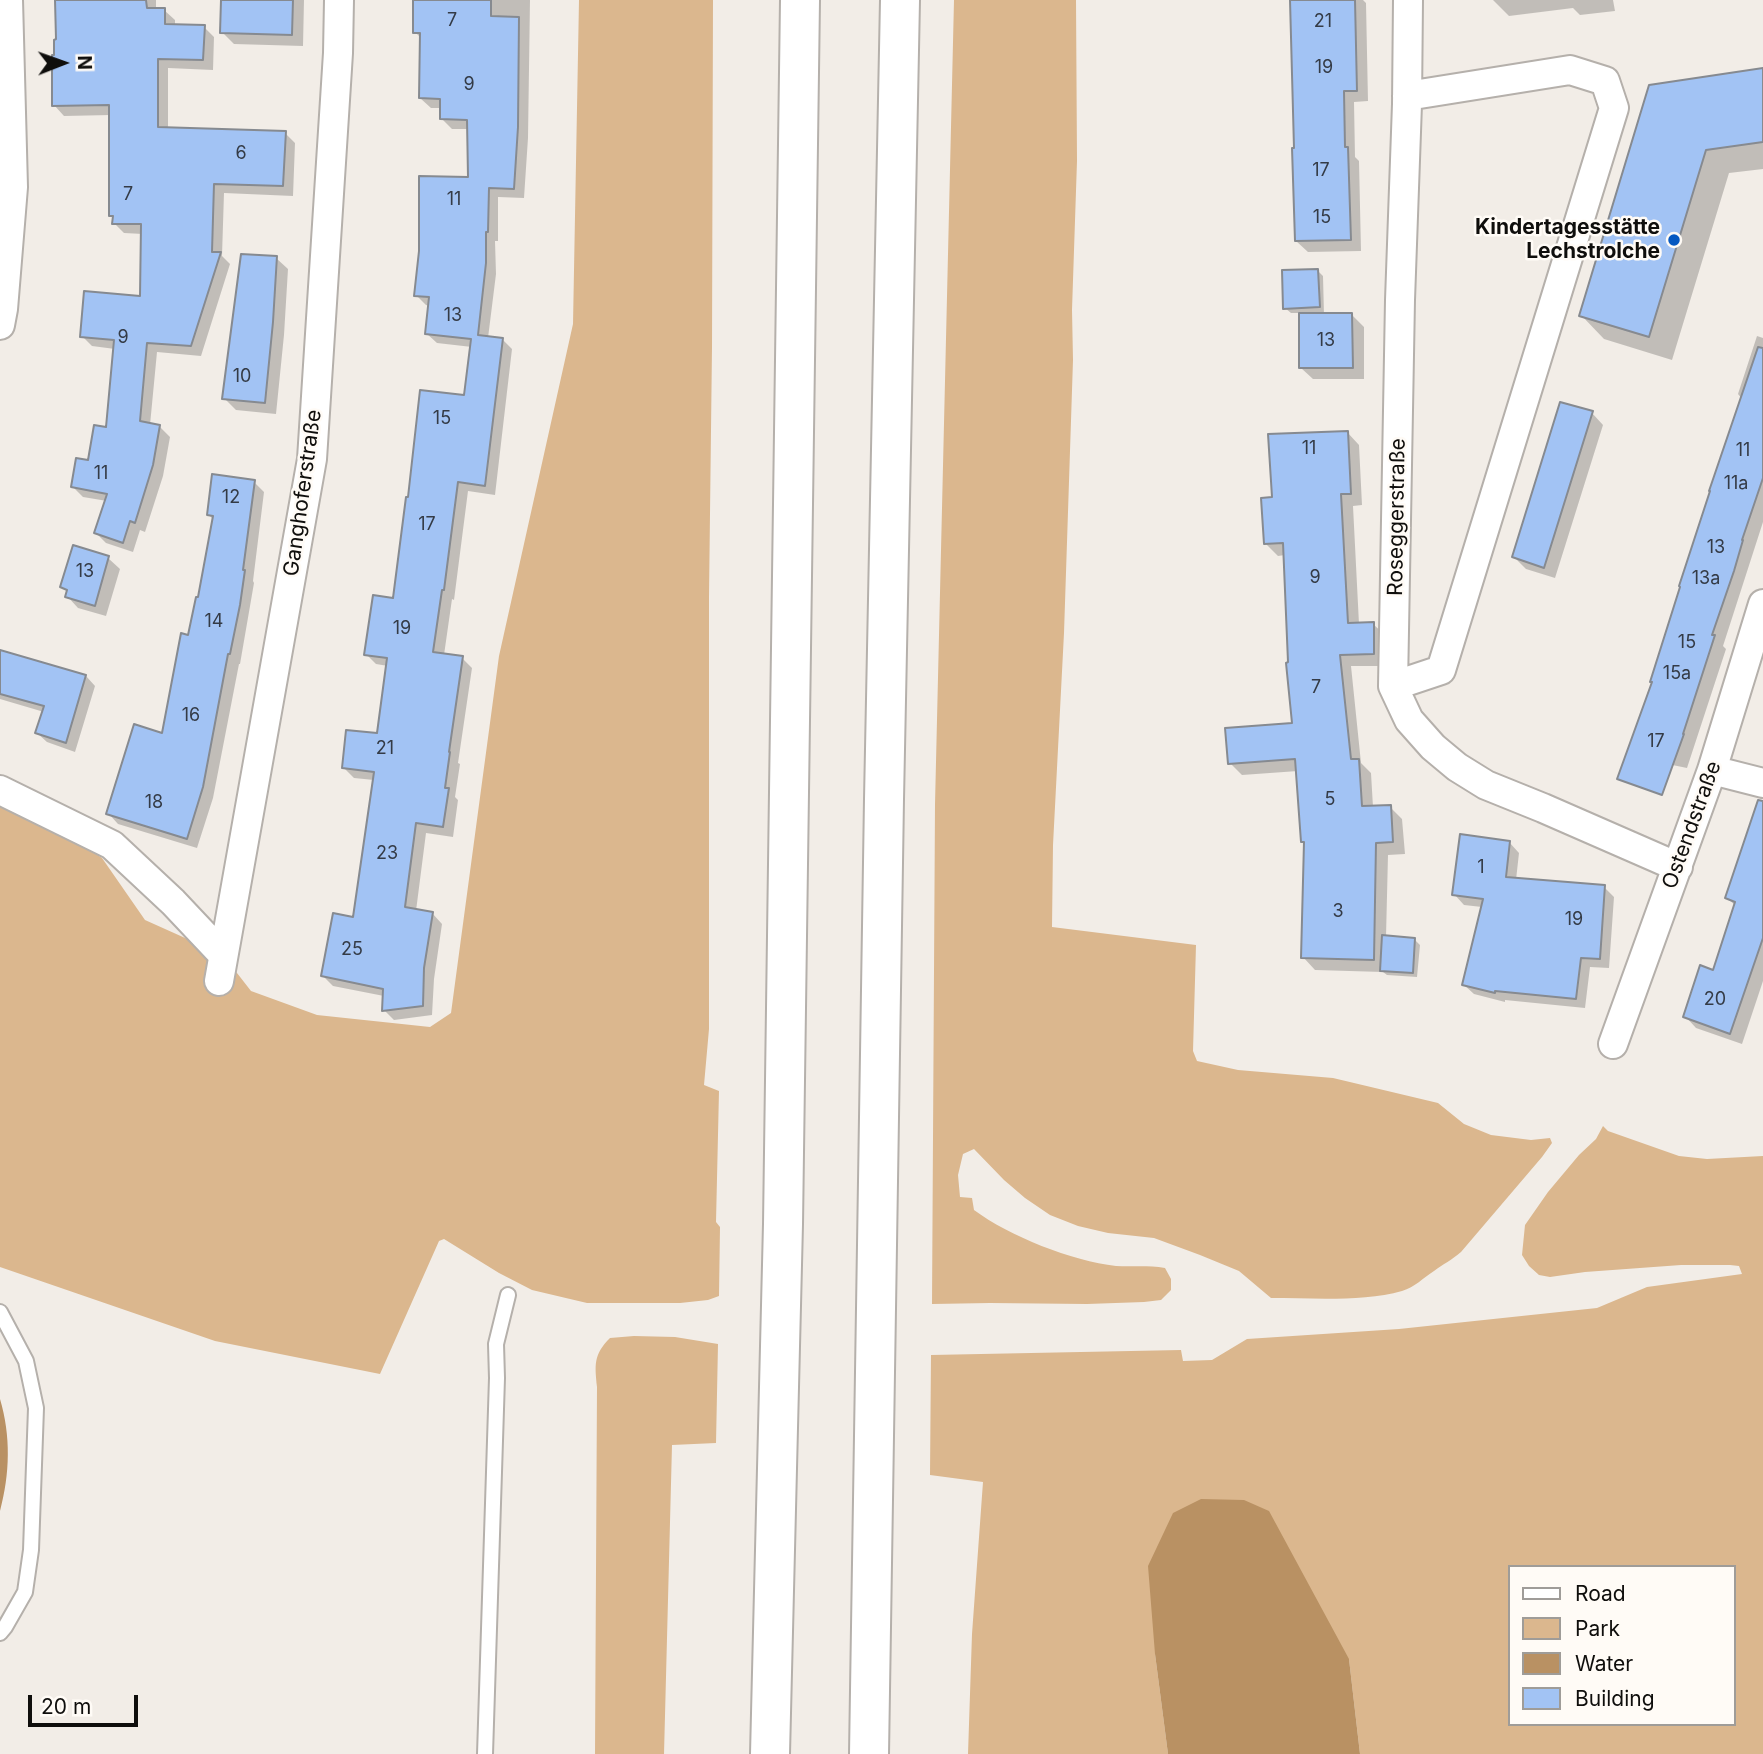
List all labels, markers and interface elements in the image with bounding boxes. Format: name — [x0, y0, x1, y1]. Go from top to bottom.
house number: 7 — [447, 10, 457, 32]
house number: 21 — [1314, 11, 1332, 33]
north arrow — [28, 28, 98, 98]
text: N — [73, 55, 96, 70]
house number: 19 — [1315, 57, 1333, 79]
house number: 9 — [463, 74, 475, 96]
house number: 6 — [235, 143, 247, 165]
house number: 17 — [1312, 160, 1330, 182]
house number: 7 — [123, 184, 133, 206]
house number: 11 — [447, 189, 461, 211]
house number: 15 — [1313, 207, 1331, 229]
place label: Kindertagesstätte Lechstrolche — [1475, 215, 1660, 265]
marker: Kindertagesstätte Lechstrolche — [1666, 232, 1682, 248]
house number: 13 — [444, 305, 462, 327]
house number: 9 — [117, 327, 129, 349]
house number: 13 — [1317, 330, 1335, 352]
house number: 10 — [233, 366, 251, 388]
street label: Ganghoferstraße — [279, 408, 327, 578]
house number: 15 — [433, 408, 451, 430]
house number: 11 — [1302, 438, 1316, 460]
street label: Roseggerstraße — [1383, 438, 1411, 596]
house number: 11 — [1736, 440, 1750, 462]
house number: 11 — [94, 463, 108, 485]
house number: 11a — [1724, 473, 1748, 495]
house number: 12 — [222, 487, 240, 509]
house number: 17 — [418, 514, 436, 536]
house number: 13 — [1707, 537, 1725, 559]
house number: 13 — [76, 561, 94, 583]
house number: 9 — [1309, 567, 1321, 589]
house number: 13a — [1692, 568, 1720, 590]
house number: 14 — [205, 611, 223, 633]
house number: 19 — [393, 618, 411, 640]
house number: 15 — [1678, 632, 1696, 654]
house number: 15a — [1663, 663, 1691, 685]
house number: 7 — [1311, 677, 1321, 699]
house number: 16 — [182, 705, 200, 727]
house number: 17 — [1647, 731, 1665, 753]
house number: 21 — [376, 738, 394, 760]
street label: Ostendstraße — [1657, 758, 1727, 892]
house number: 5 — [1325, 789, 1335, 811]
house number: 18 — [145, 792, 163, 814]
house number: 23 — [376, 843, 398, 865]
house number: 1 — [1477, 857, 1485, 879]
house number: 3 — [1332, 901, 1344, 923]
house number: 19 — [1565, 909, 1583, 931]
house number: 25 — [341, 939, 363, 961]
house number: 20 — [1704, 989, 1726, 1011]
legend — [1508, 1565, 1735, 1726]
text: Road — [1575, 1581, 1626, 1606]
text: Park — [1575, 1616, 1620, 1641]
text: Water — [1575, 1651, 1633, 1676]
scale bar — [32, 1680, 142, 1724]
text: Building — [1575, 1686, 1655, 1711]
text: 20 m — [41, 1694, 91, 1719]

